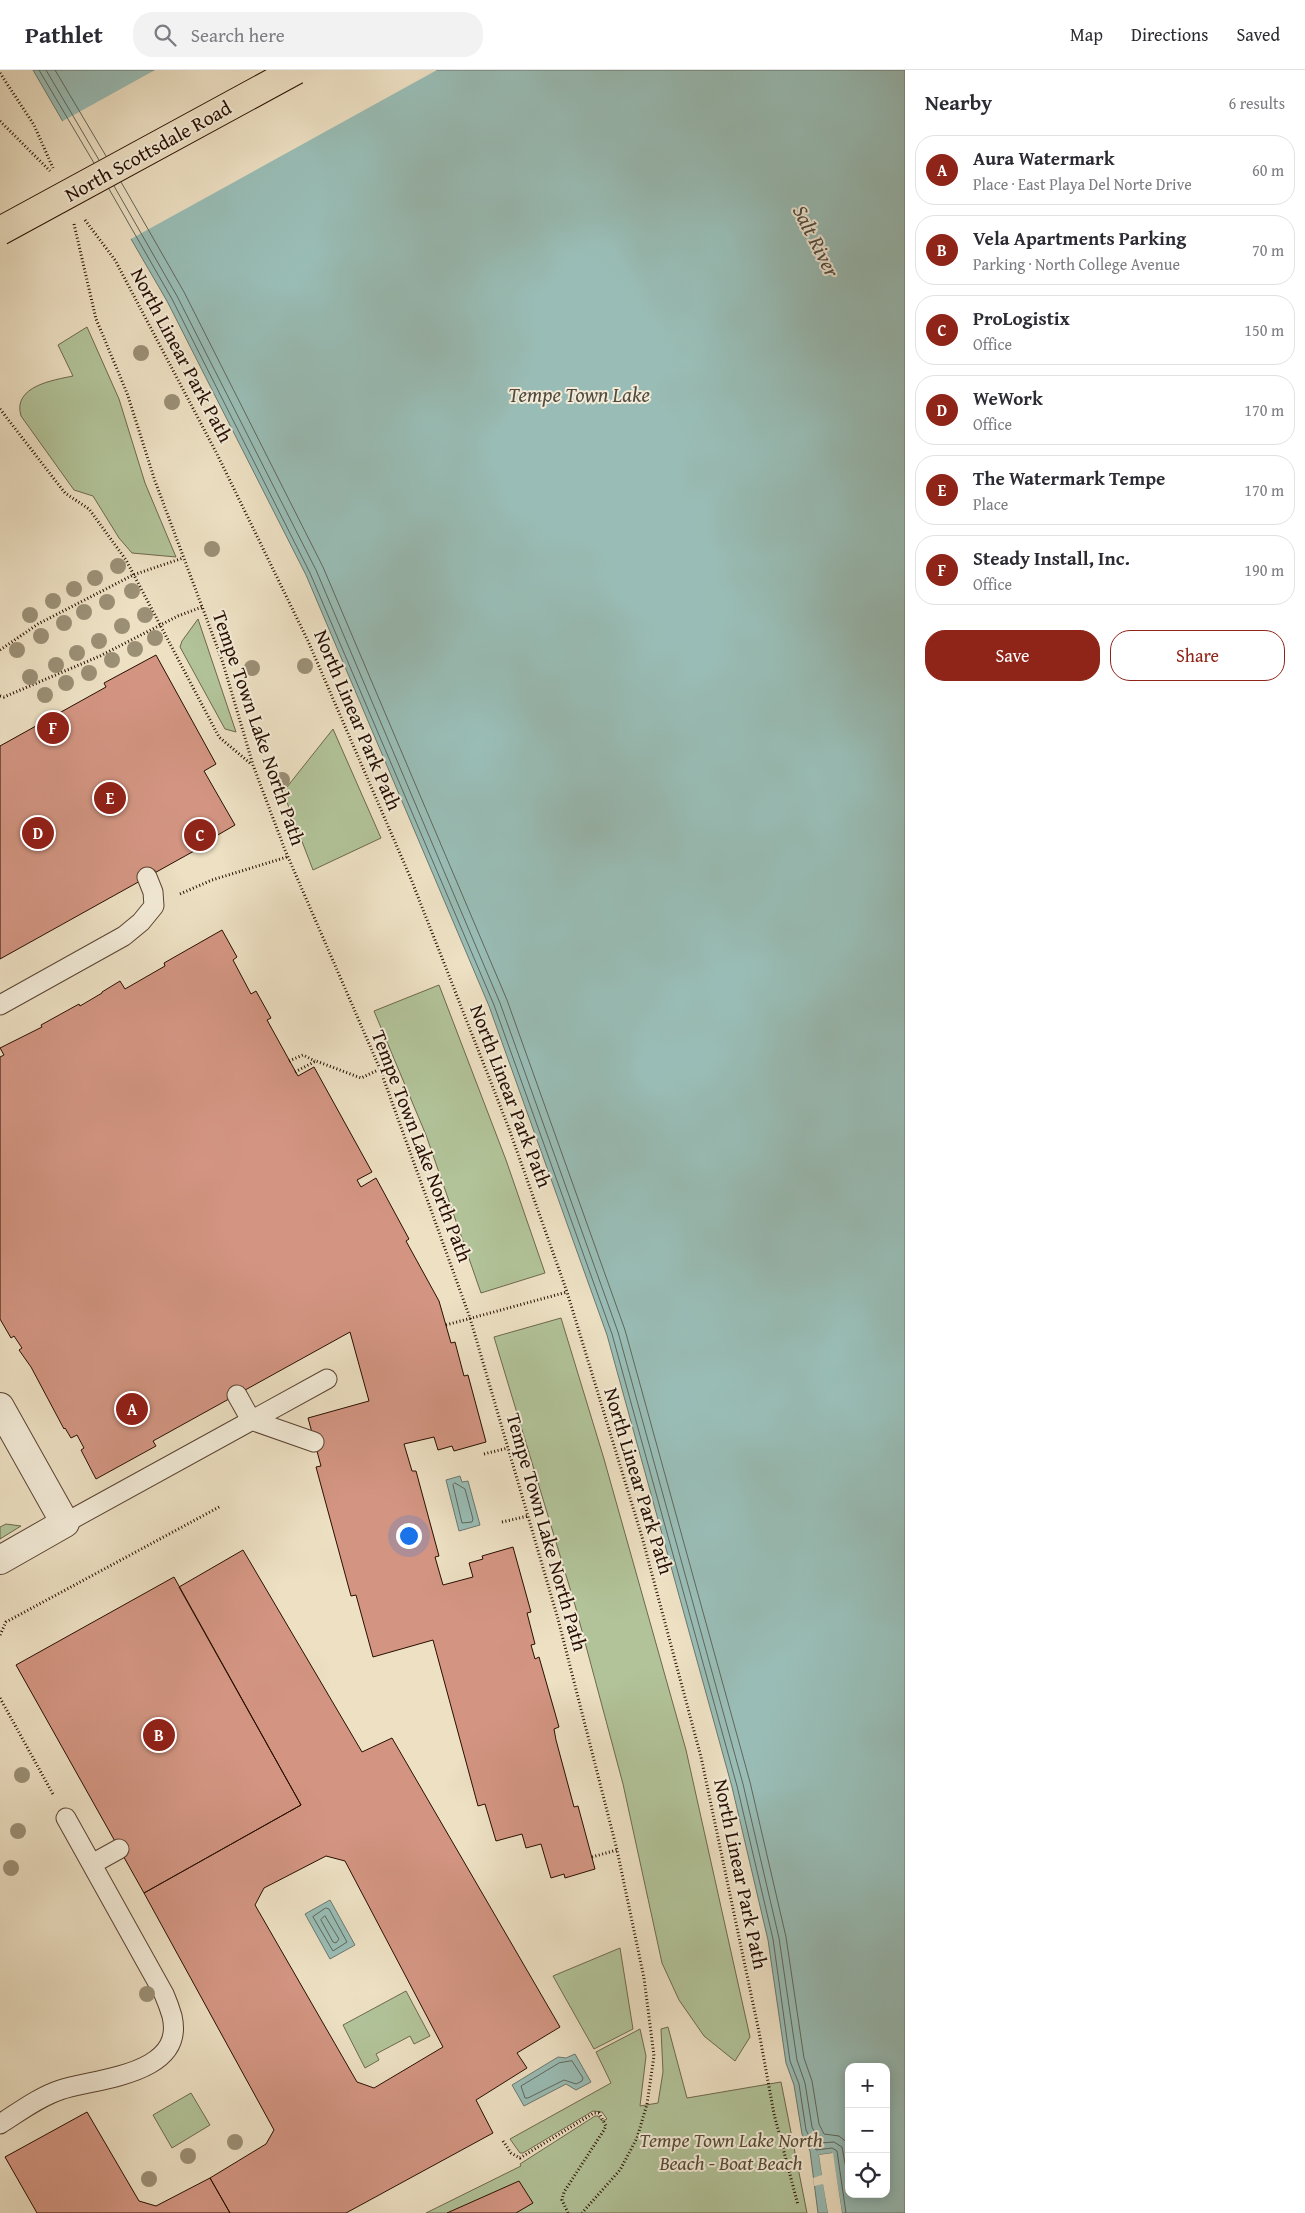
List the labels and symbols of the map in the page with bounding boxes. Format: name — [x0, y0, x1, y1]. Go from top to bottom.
street label: North Scottsdale Road — [59, 93, 237, 208]
water label: Salt River — [785, 199, 848, 283]
street label: North Linear Park Path — [124, 262, 241, 447]
water label: Tempe Town Lake — [508, 379, 650, 410]
street label: Tempe Town Lake North Path — [206, 607, 313, 849]
street label: North Linear Park Path — [307, 625, 410, 815]
pin: F — [37, 709, 69, 747]
pin: E — [94, 779, 126, 817]
pin: D — [22, 814, 54, 852]
pin: C — [184, 816, 216, 854]
street label: North Linear Park Path — [463, 1000, 560, 1191]
street label: Tempe Town Lake North Path — [365, 1026, 480, 1266]
street label: North Linear Park Path — [597, 1384, 682, 1578]
pin: A — [116, 1390, 148, 1428]
street label: Tempe Town Lake North Path — [500, 1409, 595, 1654]
your location — [396, 1523, 422, 1549]
pin: B — [143, 1716, 175, 1754]
street label: North Linear Park Path — [707, 1776, 776, 1972]
park label: Tempe Town Lake North Beach - Boat Beach — [639, 2125, 823, 2177]

